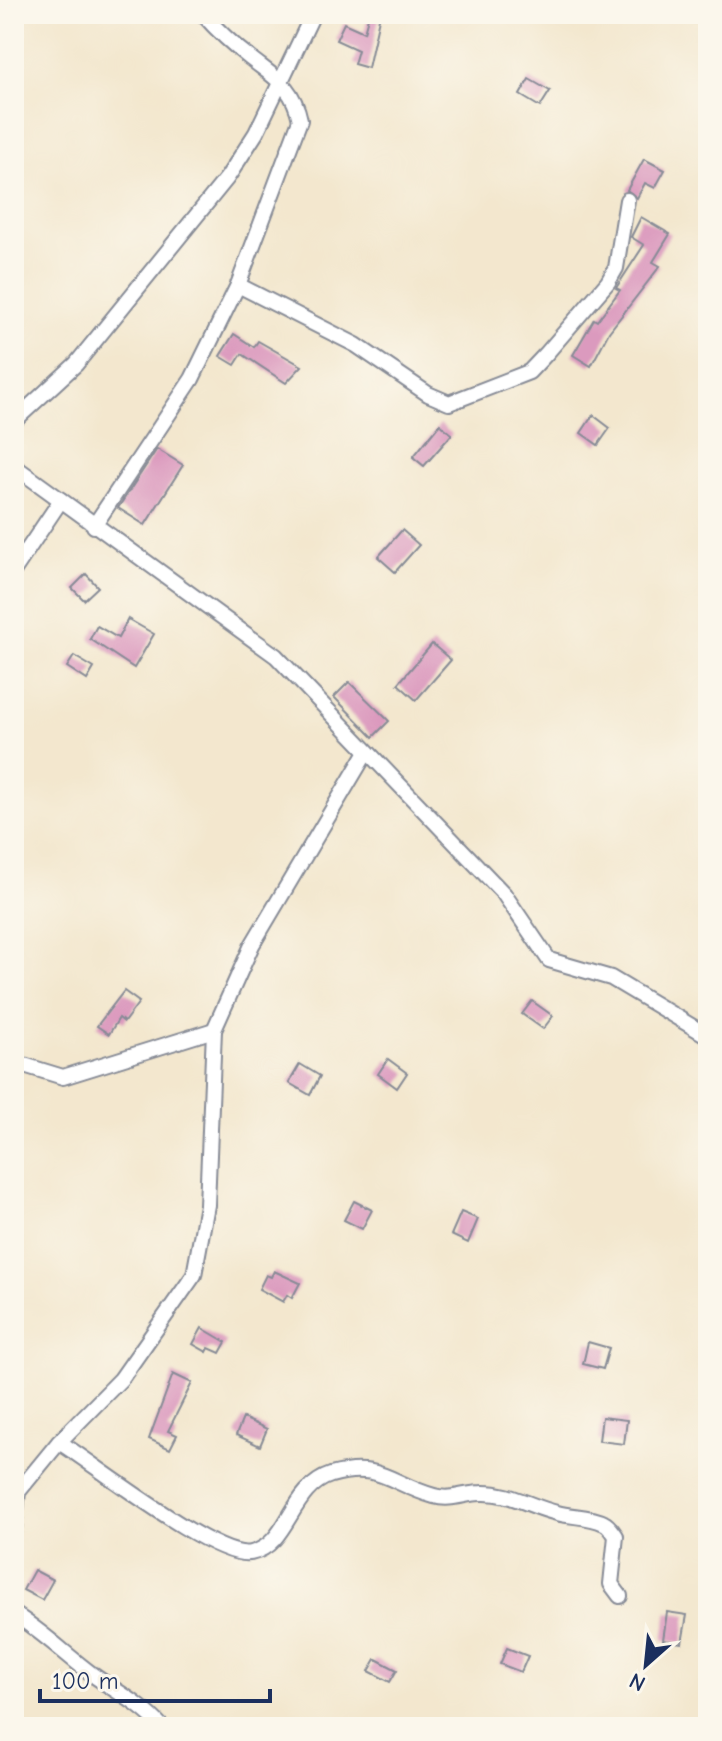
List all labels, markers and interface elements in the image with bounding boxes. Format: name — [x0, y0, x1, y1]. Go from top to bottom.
north arrow — [606, 1625, 686, 1705]
scale bar — [40, 1653, 270, 1703]
text: 100 m — [52, 1667, 119, 1695]
text: N — [625, 1667, 650, 1697]

